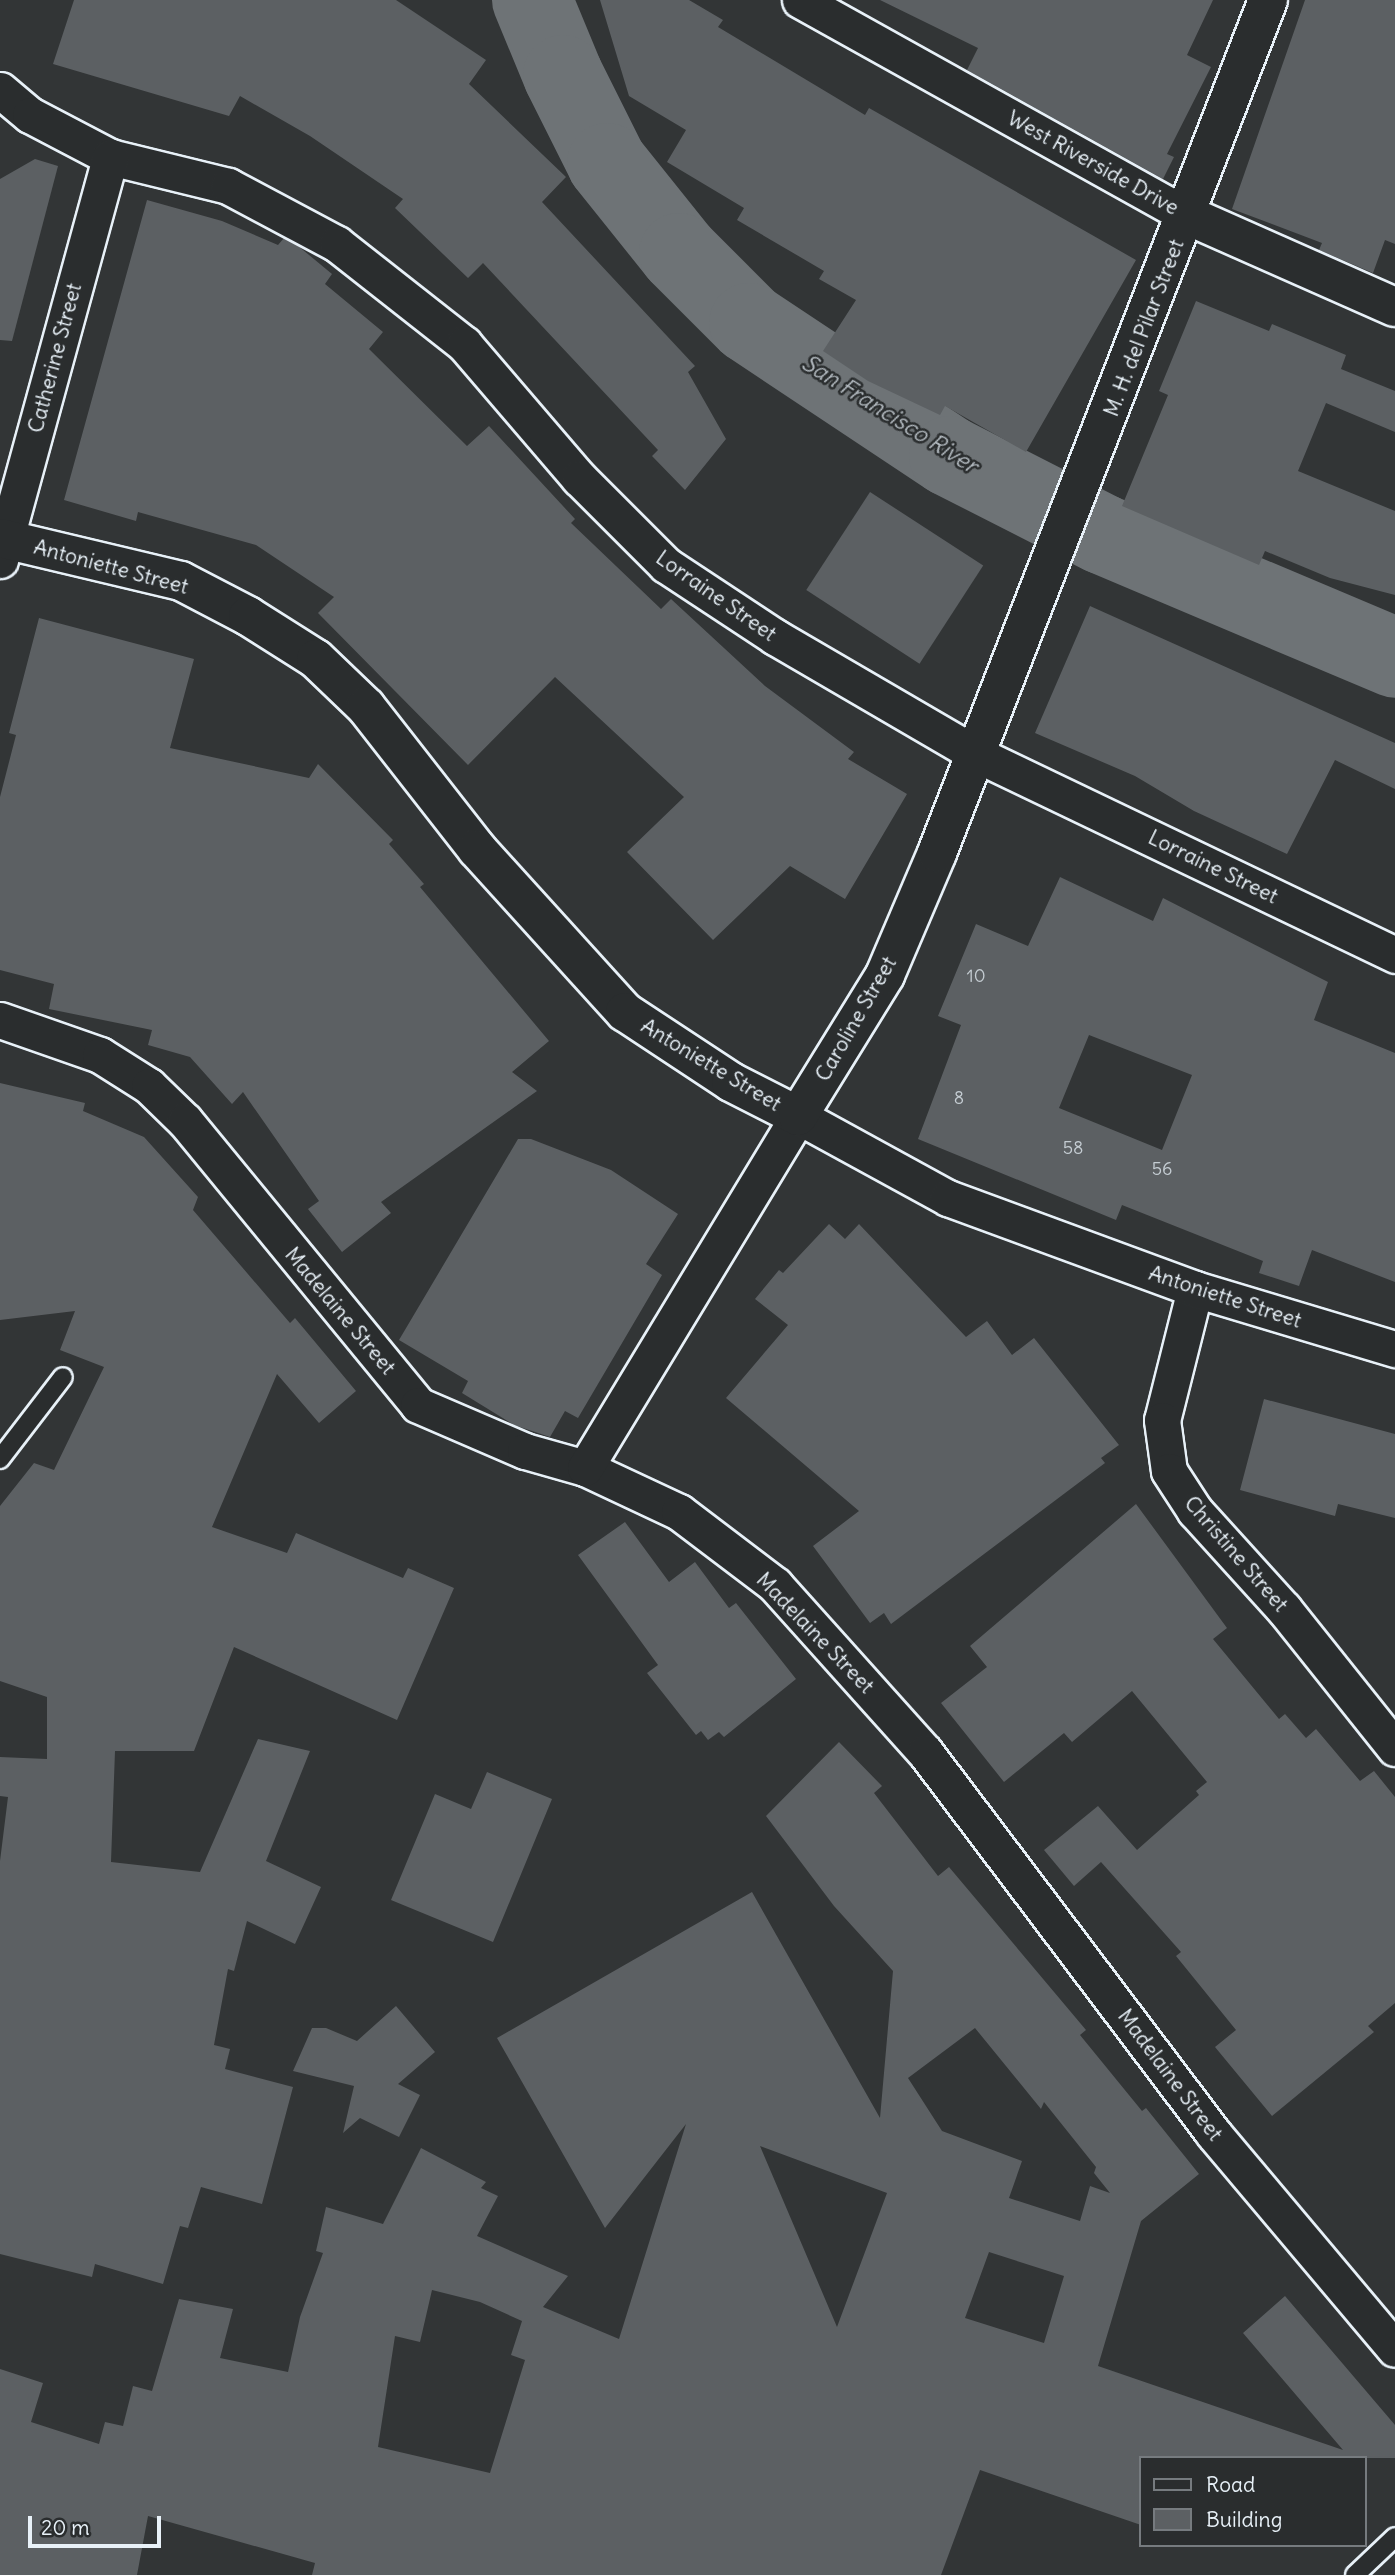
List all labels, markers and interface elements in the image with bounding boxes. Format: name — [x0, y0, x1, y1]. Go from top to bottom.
street label: West Riverside Drive — [1003, 105, 1183, 221]
street label: M. H. del Pilar Street — [1099, 236, 1189, 420]
street label: Catherine Street — [23, 280, 87, 436]
water label: San Francisco River — [797, 349, 983, 479]
street label: Antoniette Street — [31, 534, 191, 600]
street label: Lorraine Street — [651, 545, 781, 647]
street label: Lorraine Street — [1144, 825, 1282, 909]
street label: Caroline Street — [810, 952, 902, 1086]
house number: 10 — [967, 965, 985, 987]
street label: Antoniette Street — [636, 1013, 786, 1117]
house number: 8 — [954, 1087, 964, 1109]
house number: 58 — [1063, 1137, 1083, 1159]
house number: 56 — [1152, 1158, 1172, 1180]
street label: Madelaine Street — [279, 1242, 401, 1380]
street label: Antoniette Street — [1146, 1260, 1304, 1334]
street label: Christine Street — [1179, 1491, 1293, 1617]
street label: Madelaine Street — [751, 1567, 879, 1699]
street label: Madelaine Street — [1112, 2004, 1228, 2146]
legend — [1140, 2456, 1367, 2547]
text: Road — [1206, 2471, 1255, 2498]
scale bar — [32, 2502, 164, 2546]
text: Building — [1206, 2506, 1282, 2533]
text: 20 m — [41, 2514, 90, 2541]

